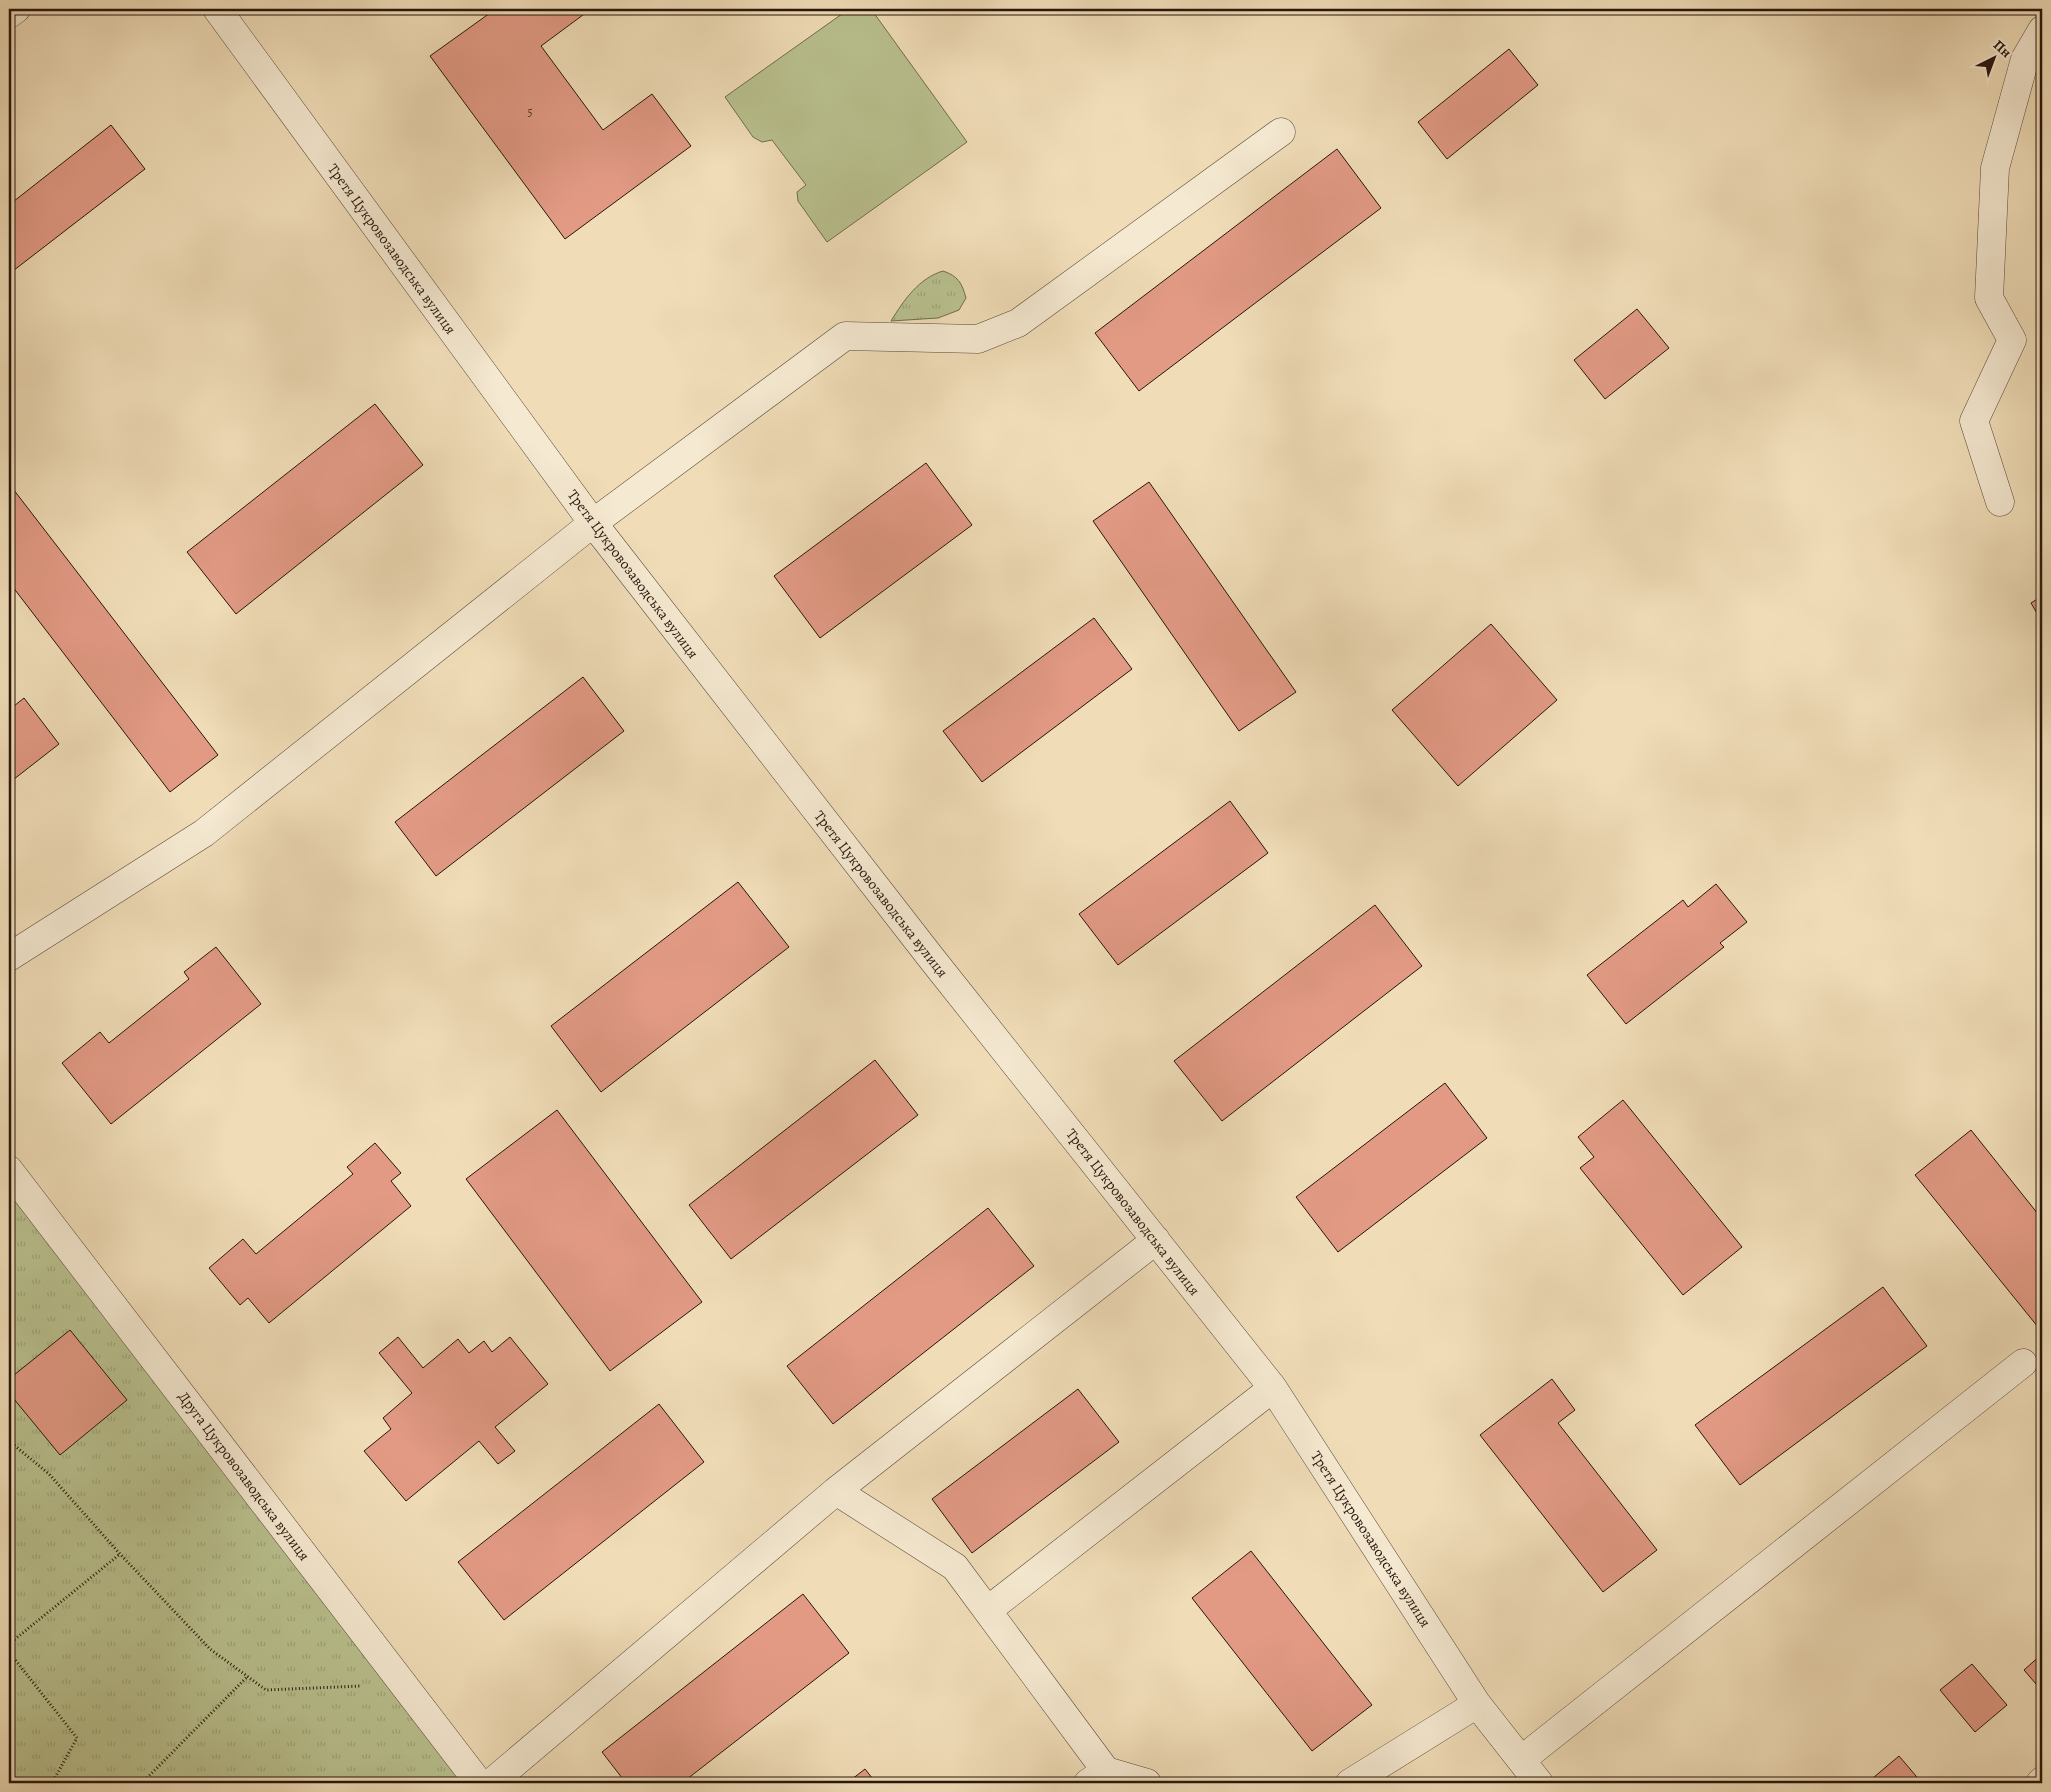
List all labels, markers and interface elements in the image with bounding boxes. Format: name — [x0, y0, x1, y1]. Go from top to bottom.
north arrow — [1968, 32, 2018, 82]
text: Пн — [1989, 36, 2016, 62]
house number: 5 — [527, 104, 533, 120]
street label: Третя Цукровозаводська вулиця — [323, 160, 461, 338]
street label: Третя Цукровозаводська вулиця — [563, 486, 703, 662]
street label: Третя Цукровозаводська вулиця — [810, 807, 952, 981]
street label: Третя Цукровозаводська вулиця — [1062, 1125, 1204, 1299]
street label: Друга Цукровозаводська вулиця — [174, 1387, 314, 1565]
street label: Третя Цукровозаводська вулиця — [1306, 1447, 1436, 1631]

